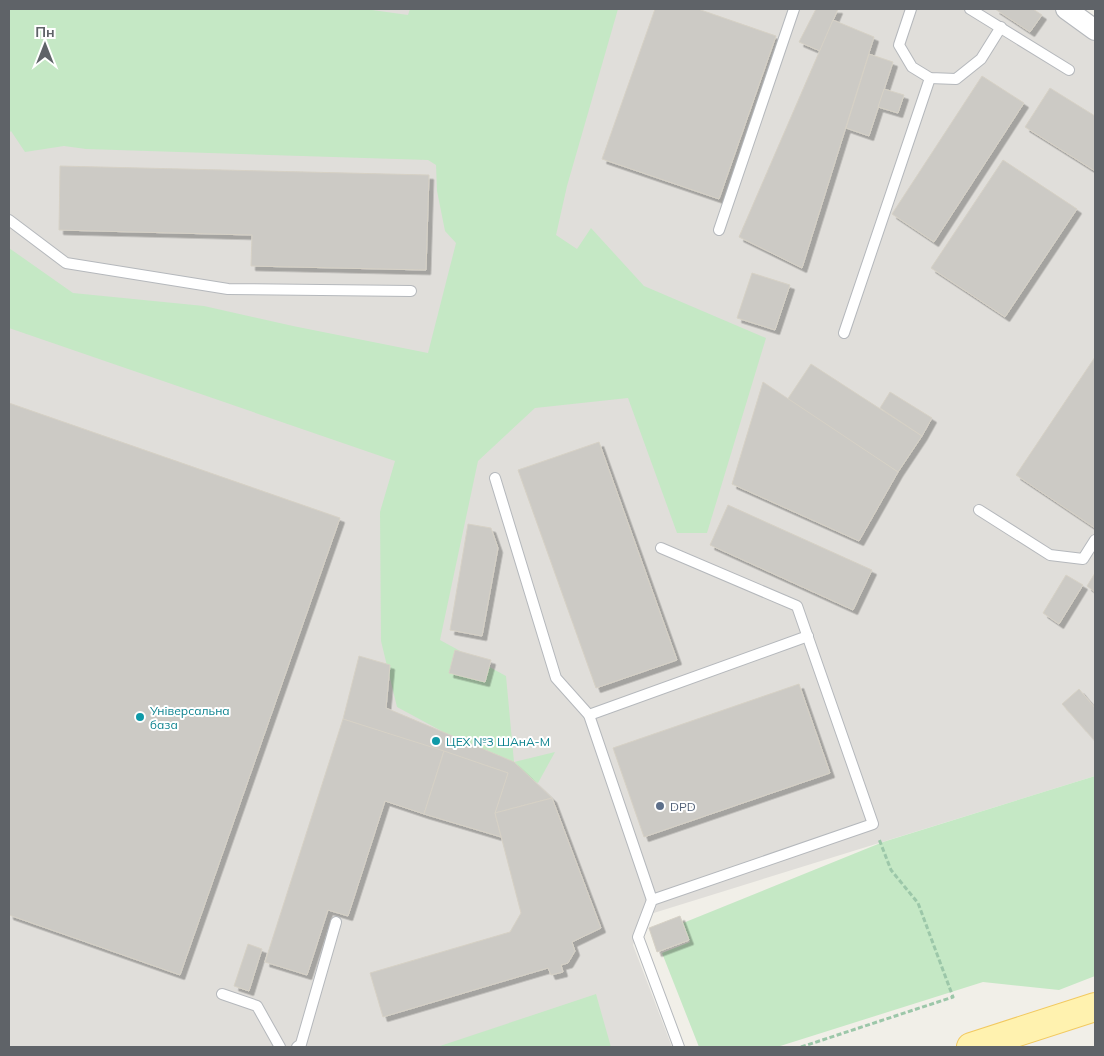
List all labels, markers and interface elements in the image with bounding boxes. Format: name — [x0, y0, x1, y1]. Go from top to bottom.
north arrow — [20, 20, 70, 70]
text: Пн — [35, 23, 55, 41]
place label: Універсальна база — [149, 703, 230, 732]
marker: Універсальна база — [134, 711, 146, 723]
place label: ЦЕХ №3 ШАнА-М — [446, 734, 550, 749]
marker: ЦЕХ №3 ШАнА-М — [430, 735, 442, 747]
place label: DPD — [670, 799, 696, 814]
marker: DPD — [654, 800, 666, 812]

